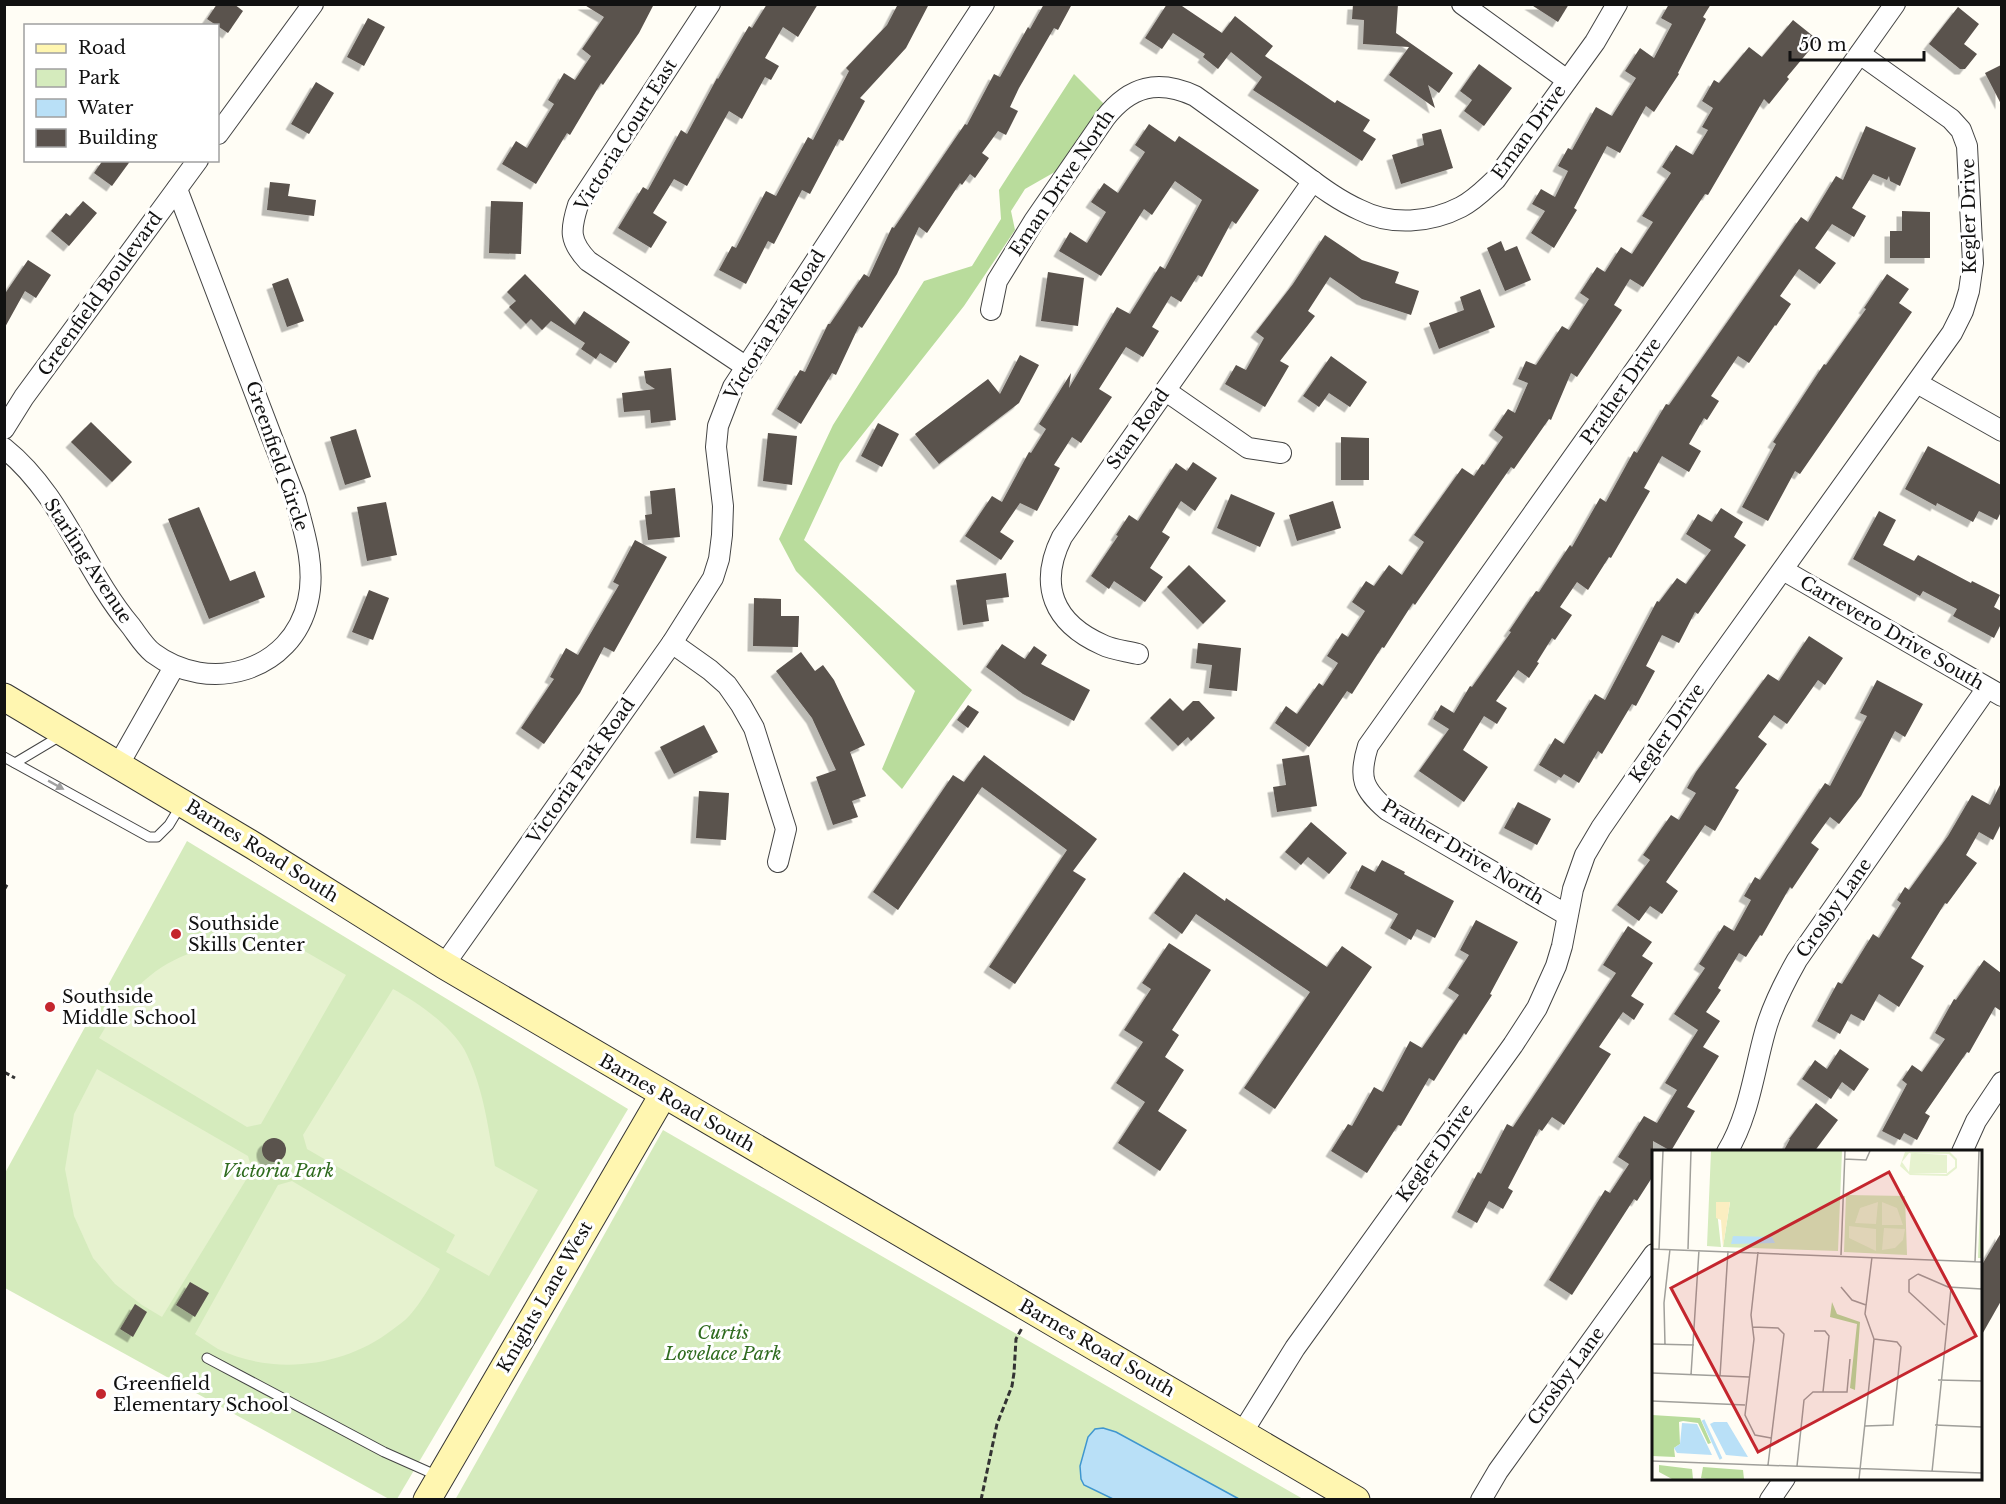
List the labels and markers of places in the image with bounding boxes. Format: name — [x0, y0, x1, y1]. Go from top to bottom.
place label: Southside Skills Center — [188, 913, 305, 956]
marker: Southside Skills Center — [169, 927, 183, 941]
place label: Southside Middle School — [62, 986, 197, 1029]
marker: Southside Middle School — [43, 1000, 57, 1014]
place label: Greenfield Elementary School — [113, 1373, 289, 1416]
marker: Greenfield Elementary School — [94, 1387, 108, 1401]

